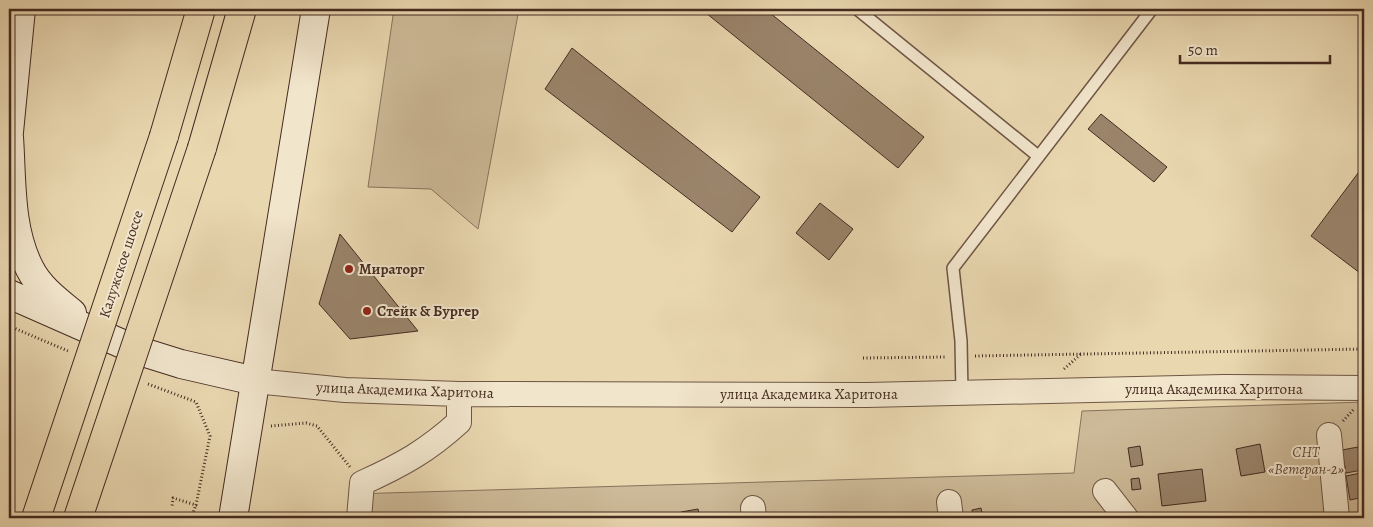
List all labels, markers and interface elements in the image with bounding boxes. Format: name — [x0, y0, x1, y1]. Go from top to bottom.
scale bar — [1180, 32, 1330, 64]
text: 50 m — [1188, 40, 1218, 60]
street label: Калужское шоссе — [94, 207, 148, 320]
place label: Мираторг — [359, 259, 425, 279]
marker: Мираторг — [343, 263, 355, 275]
place label: Стейк & Бургер — [377, 301, 479, 321]
marker: Стейк & Бургер — [361, 305, 373, 317]
street label: улица Академика Харитона — [315, 377, 494, 403]
street label: улица Академика Харитона — [1124, 379, 1303, 399]
street label: улица Академика Харитона — [719, 384, 898, 404]
park label: СНТ «Ветеран-2» — [1268, 442, 1344, 479]

